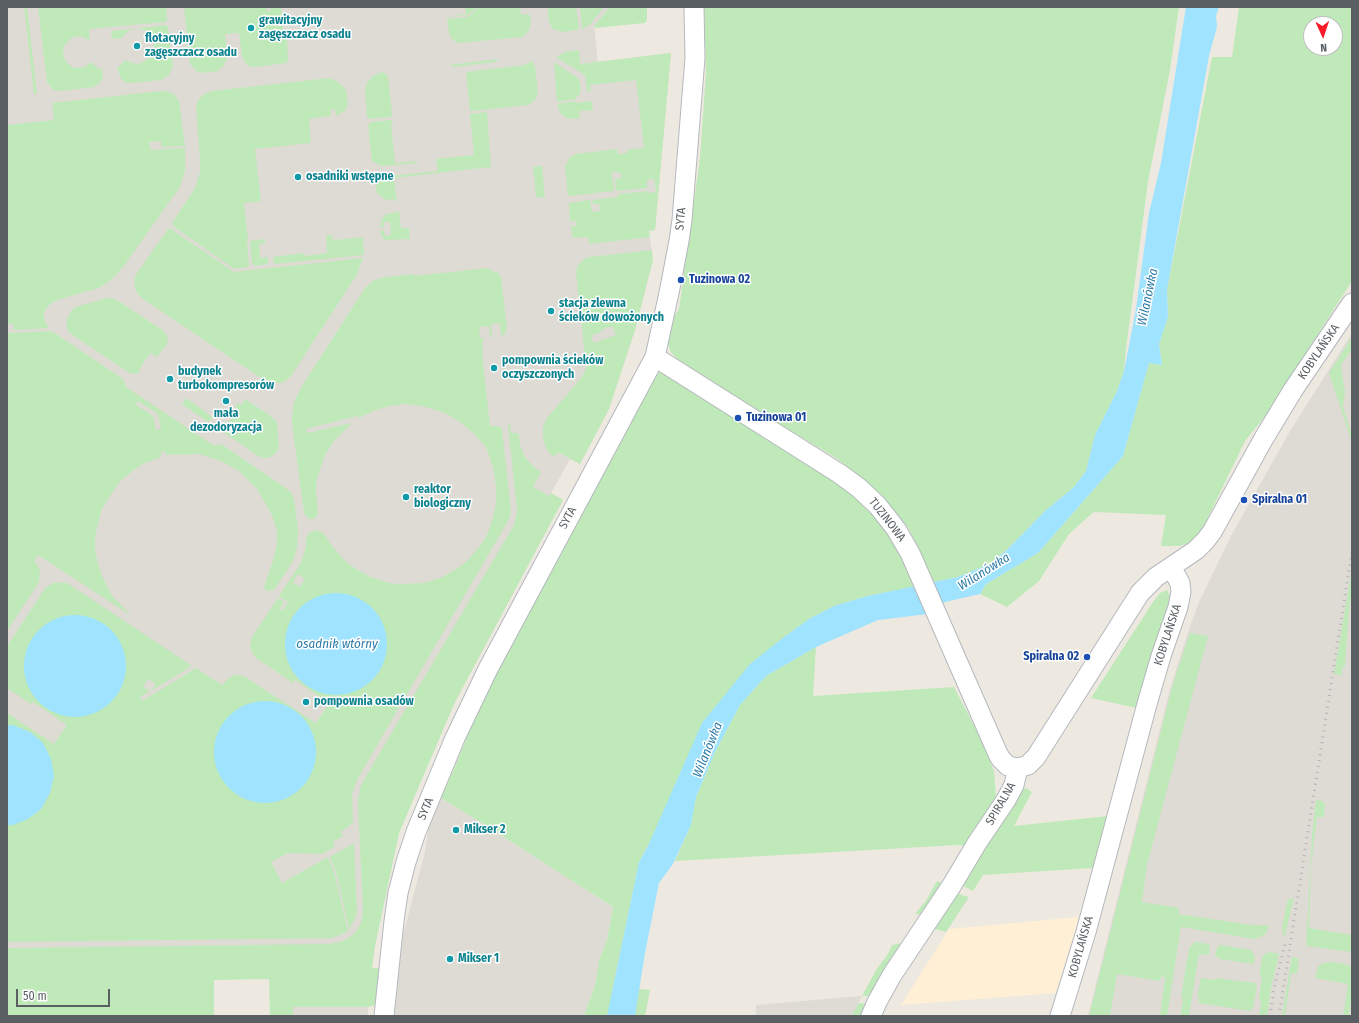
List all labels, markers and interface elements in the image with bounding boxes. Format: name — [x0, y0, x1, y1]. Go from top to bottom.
place label: grawitacyjny zagęszczacz osadu — [259, 14, 351, 42]
north arrow — [1303, 16, 1343, 56]
marker: grawitacyjny zagęszczacz osadu — [246, 23, 256, 33]
place label: flotacyjny zagęszczacz osadu — [145, 32, 237, 60]
marker: flotacyjny zagęszczacz osadu — [132, 41, 142, 51]
text: N — [1320, 41, 1327, 54]
place label: osadniki wstępne — [306, 170, 394, 184]
marker: osadniki wstępne — [293, 172, 303, 182]
street label: SYTA — [673, 207, 689, 231]
water label: Wilanówka — [1134, 267, 1162, 327]
place label: Tuzinowa 02 — [689, 273, 750, 287]
marker: Tuzinowa 02 — [676, 275, 686, 285]
place label: stacja zlewna ścieków dowożonych — [559, 297, 664, 325]
marker: stacja zlewna ścieków dowożonych — [546, 306, 556, 316]
street label: KOBYLAŃSKA — [1295, 322, 1343, 382]
place label: pompownia ścieków oczyszczonych — [502, 354, 603, 382]
marker: pompownia ścieków oczyszczonych — [489, 363, 499, 373]
place label: budynek turbokompresorów — [178, 365, 274, 393]
marker: budynek turbokompresorów — [165, 374, 175, 384]
marker: mała dezodoryzacja — [221, 396, 231, 406]
place label: mała dezodoryzacja — [190, 407, 262, 435]
place label: Tuzinowa 01 — [746, 411, 806, 425]
marker: Tuzinowa 01 — [733, 413, 743, 423]
place label: reaktor biologiczny — [414, 483, 471, 511]
marker: reaktor biologiczny — [401, 492, 411, 502]
place label: Spiralna 01 — [1252, 493, 1307, 507]
street label: TUZINOWA — [865, 495, 909, 545]
marker: Spiralna 01 — [1239, 495, 1249, 505]
street label: SYTA — [556, 504, 580, 532]
water label: Wilanówka — [955, 550, 1013, 594]
street label: KOBYLAŃSKA — [1151, 603, 1185, 667]
water label: osadnik wtórny — [296, 636, 378, 652]
place label: Spiralna 02 — [1023, 650, 1079, 664]
marker: Spiralna 02 — [1082, 652, 1092, 662]
place label: pompownia osadów — [314, 695, 414, 709]
marker: pompownia osadów — [301, 697, 311, 707]
water label: Wilanówka — [690, 720, 726, 780]
street label: SPIRALNA — [983, 780, 1019, 828]
street label: SYTA — [415, 796, 437, 822]
place label: Mikser 2 — [464, 823, 506, 837]
marker: Mikser 2 — [451, 825, 461, 835]
street label: KOBYLAŃSKA — [1065, 914, 1097, 980]
place label: Mikser 1 — [458, 952, 499, 966]
marker: Mikser 1 — [445, 954, 455, 964]
scale bar — [18, 981, 112, 1007]
text: 50 m — [23, 989, 47, 1003]

